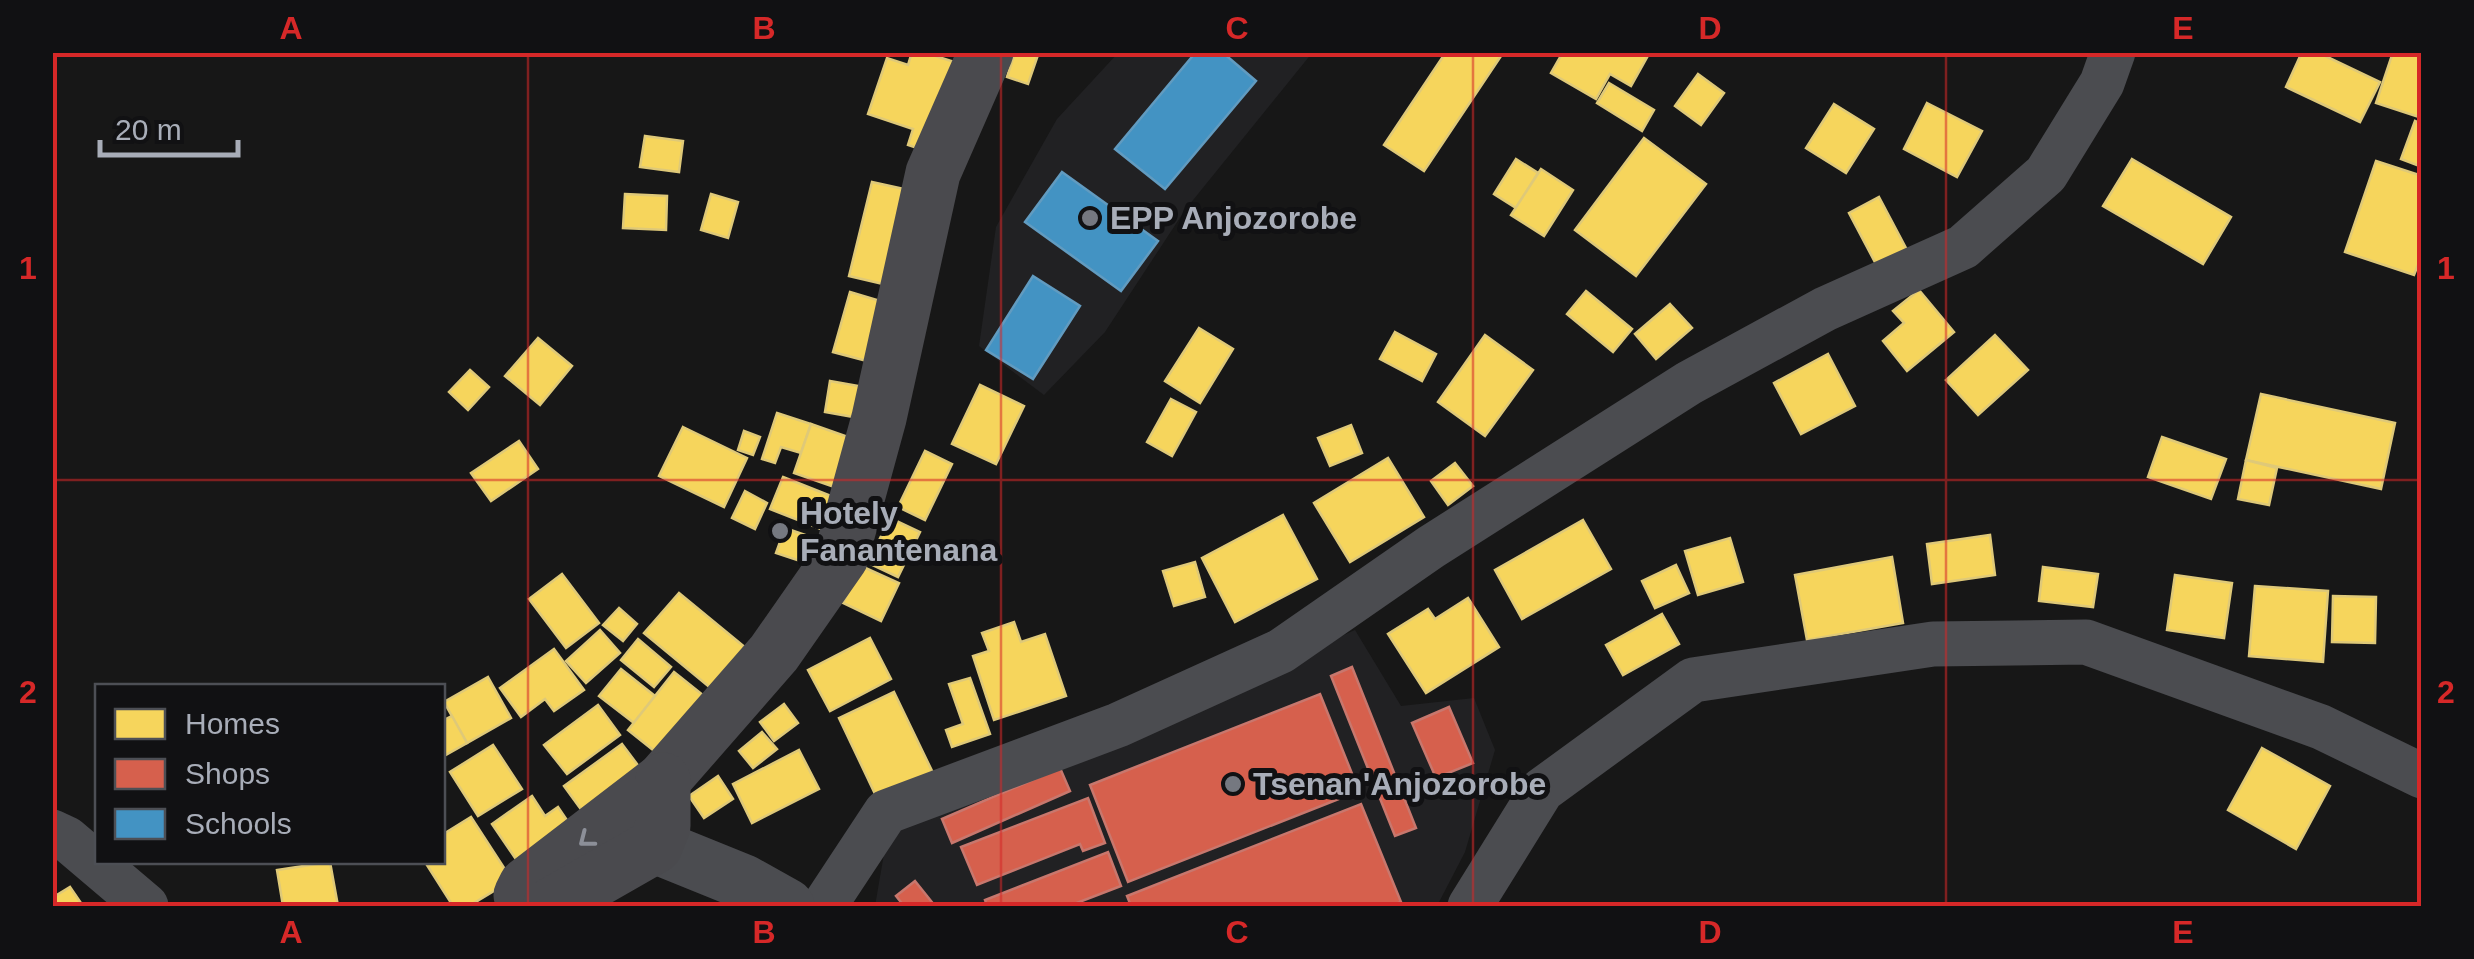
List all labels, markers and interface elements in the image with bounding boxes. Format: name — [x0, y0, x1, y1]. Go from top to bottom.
text: A — [279, 10, 303, 46]
text: B — [752, 10, 776, 46]
text: C — [1225, 10, 1249, 46]
text: D — [1698, 10, 1722, 46]
text: E — [2172, 10, 2194, 46]
scale bar — [100, 95, 238, 157]
text: 20 m — [115, 113, 182, 146]
place label: EPP Anjozorobe — [1110, 200, 1357, 236]
marker: EPP Anjozorobe — [1079, 207, 1101, 229]
text: 1 — [19, 250, 37, 286]
text: 1 — [2437, 250, 2455, 286]
place label: Hotely Fanantenana — [800, 495, 998, 568]
marker: Hotely Fanantenana — [769, 520, 791, 542]
text: 2 — [19, 674, 37, 710]
text: 2 — [2437, 674, 2455, 710]
legend — [95, 684, 445, 864]
text: Homes — [185, 707, 280, 740]
text: Shops — [185, 757, 270, 790]
place label: Tsenan'Anjozorobe — [1253, 766, 1546, 802]
marker: Tsenan'Anjozorobe — [1222, 773, 1244, 795]
text: Schools — [185, 807, 292, 840]
one-way arrow — [579, 828, 597, 845]
text: A — [279, 914, 303, 950]
text: B — [752, 914, 776, 950]
text: C — [1225, 914, 1249, 950]
text: D — [1698, 914, 1722, 950]
text: E — [2172, 914, 2194, 950]

